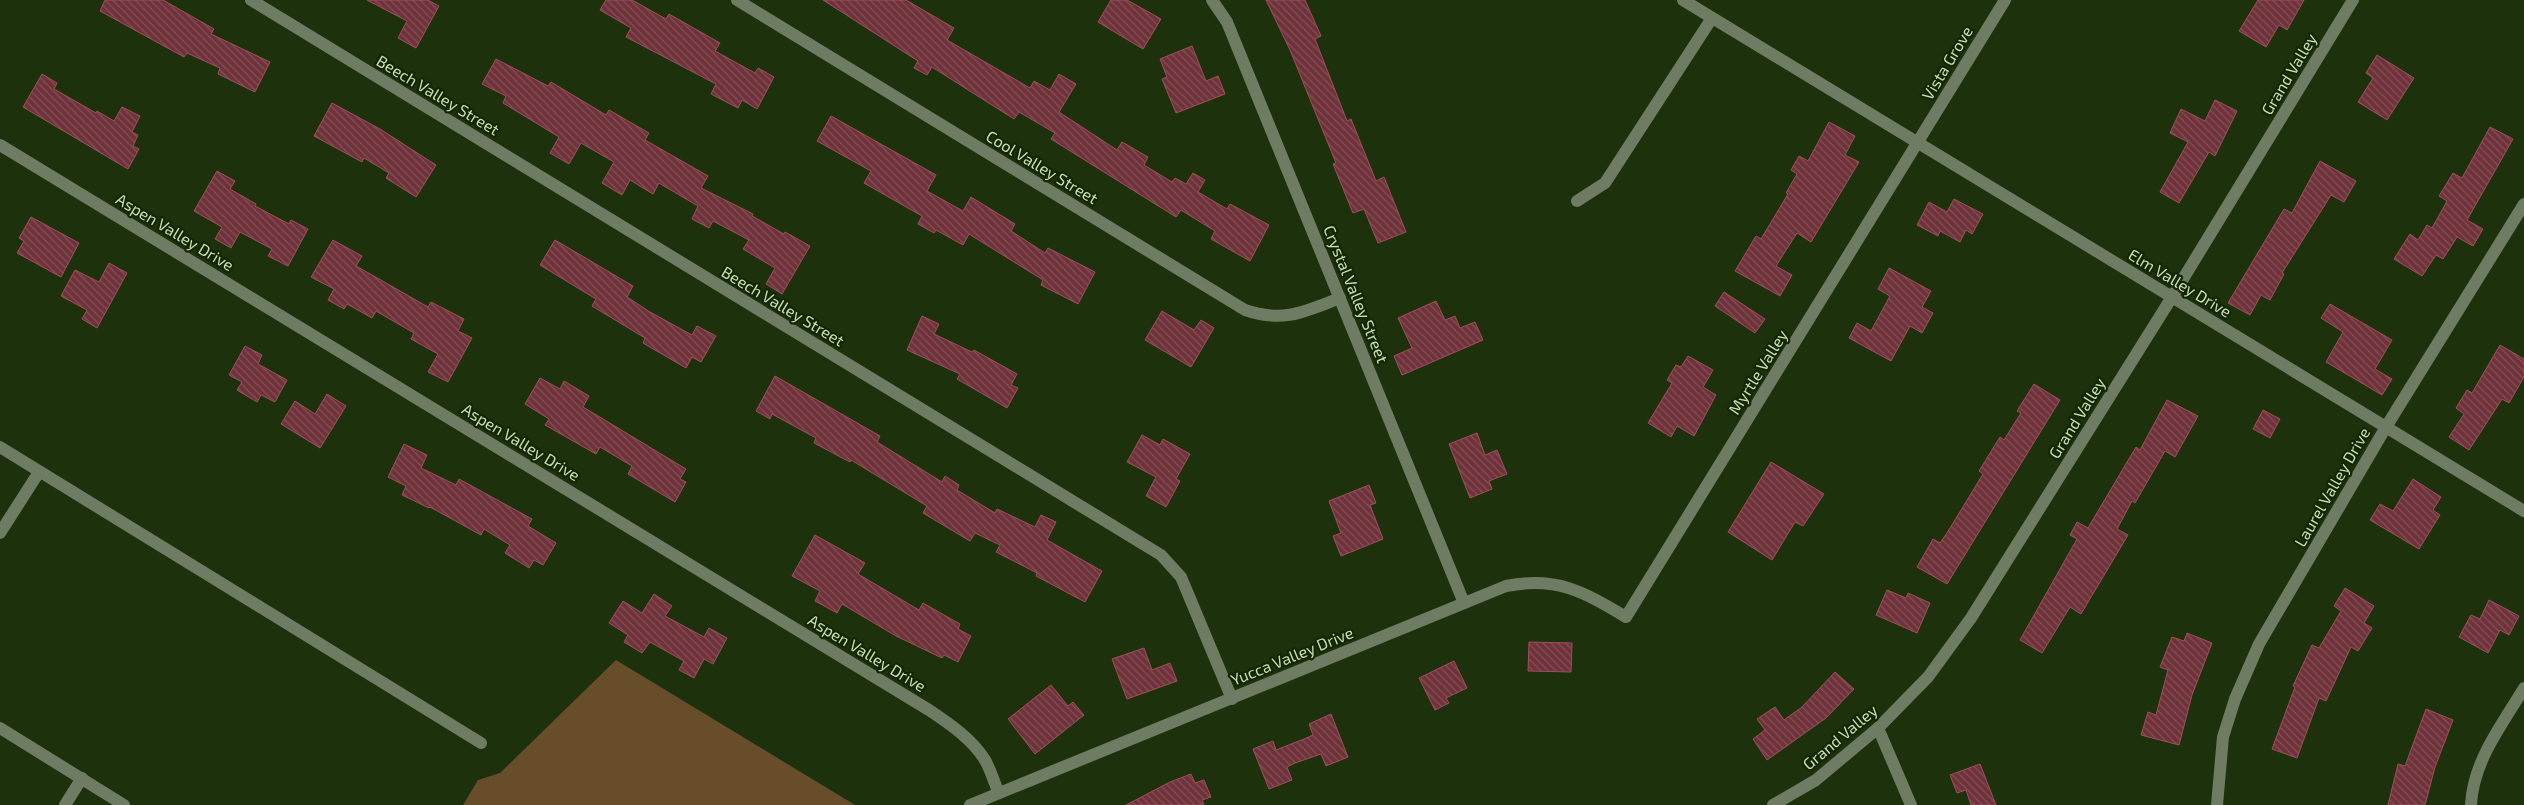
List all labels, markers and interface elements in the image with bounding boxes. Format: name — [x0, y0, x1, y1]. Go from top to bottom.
street label: Vista Grove — [1917, 22, 1976, 103]
street label: Grand Valley — [2257, 29, 2321, 118]
street label: Beech Valley Street — [373, 50, 503, 139]
street label: Cool Valley Street — [983, 126, 1102, 207]
street label: Aspen Valley Drive — [113, 189, 238, 274]
street label: Crystal Valley Street — [1320, 222, 1393, 365]
street label: Elm Valley Drive — [2125, 244, 2235, 321]
street label: Beech Valley Street — [718, 261, 848, 350]
street label: Myrtle Valley — [1724, 325, 1791, 418]
street label: Grand Valley — [2044, 373, 2109, 462]
street label: Aspen Valley Drive — [459, 399, 584, 484]
street label: Laurel Valley Drive — [2290, 424, 2373, 550]
street label: Aspen Valley Drive — [805, 610, 930, 695]
street label: Yucca Valley Drive — [1228, 622, 1356, 689]
street label: Grand Valley — [1799, 700, 1881, 773]

